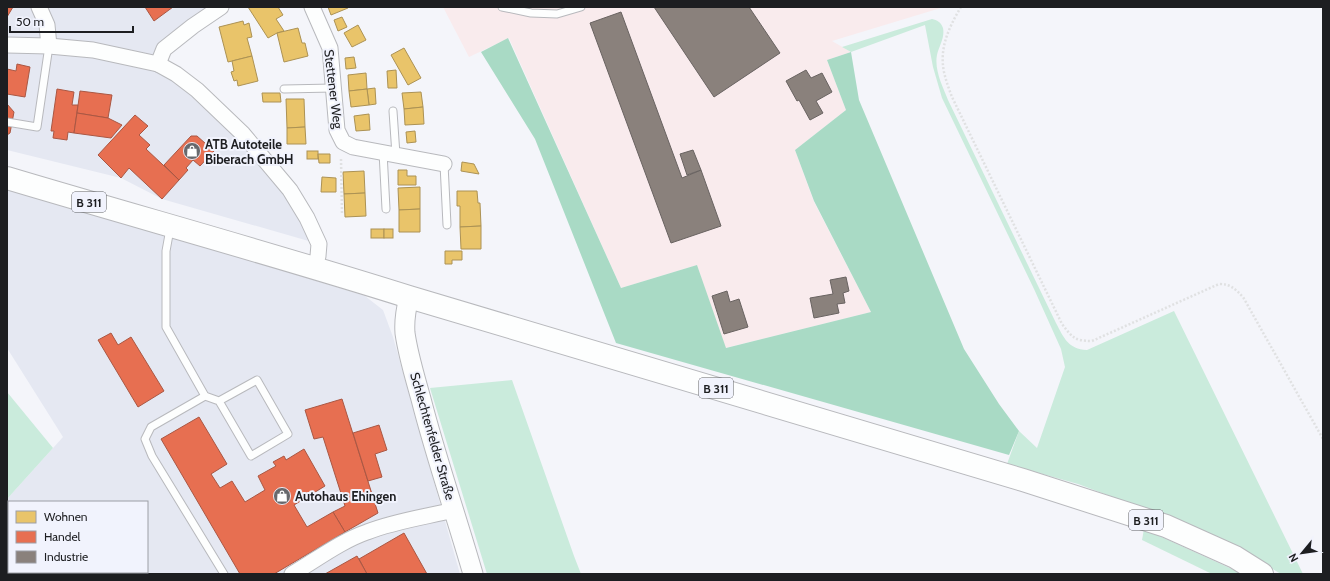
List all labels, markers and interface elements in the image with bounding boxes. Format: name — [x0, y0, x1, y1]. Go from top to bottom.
scale bar — [10, 8, 133, 34]
text: 50 m — [16, 14, 44, 29]
street label: Stettener Weg — [321, 49, 347, 130]
place label: ATB Autoteile Biberach GmbH — [205, 136, 294, 167]
shop icon: ATB Autoteile Biberach GmbH — [182, 141, 202, 161]
road number: B 311 — [72, 192, 106, 212]
street label: Schlechtenfelder Straße — [407, 370, 459, 502]
road number: B 311 — [699, 378, 733, 398]
shop icon: Autohaus Ehingen — [272, 486, 292, 506]
place label: Autohaus Ehingen — [295, 488, 396, 504]
legend — [8, 501, 148, 573]
text: Wohnen — [44, 509, 88, 524]
road number: B 311 — [1129, 510, 1163, 530]
text: Handel — [44, 529, 81, 544]
north arrow — [1282, 533, 1322, 573]
text: Industrie — [44, 549, 88, 564]
text: N — [1285, 551, 1301, 565]

